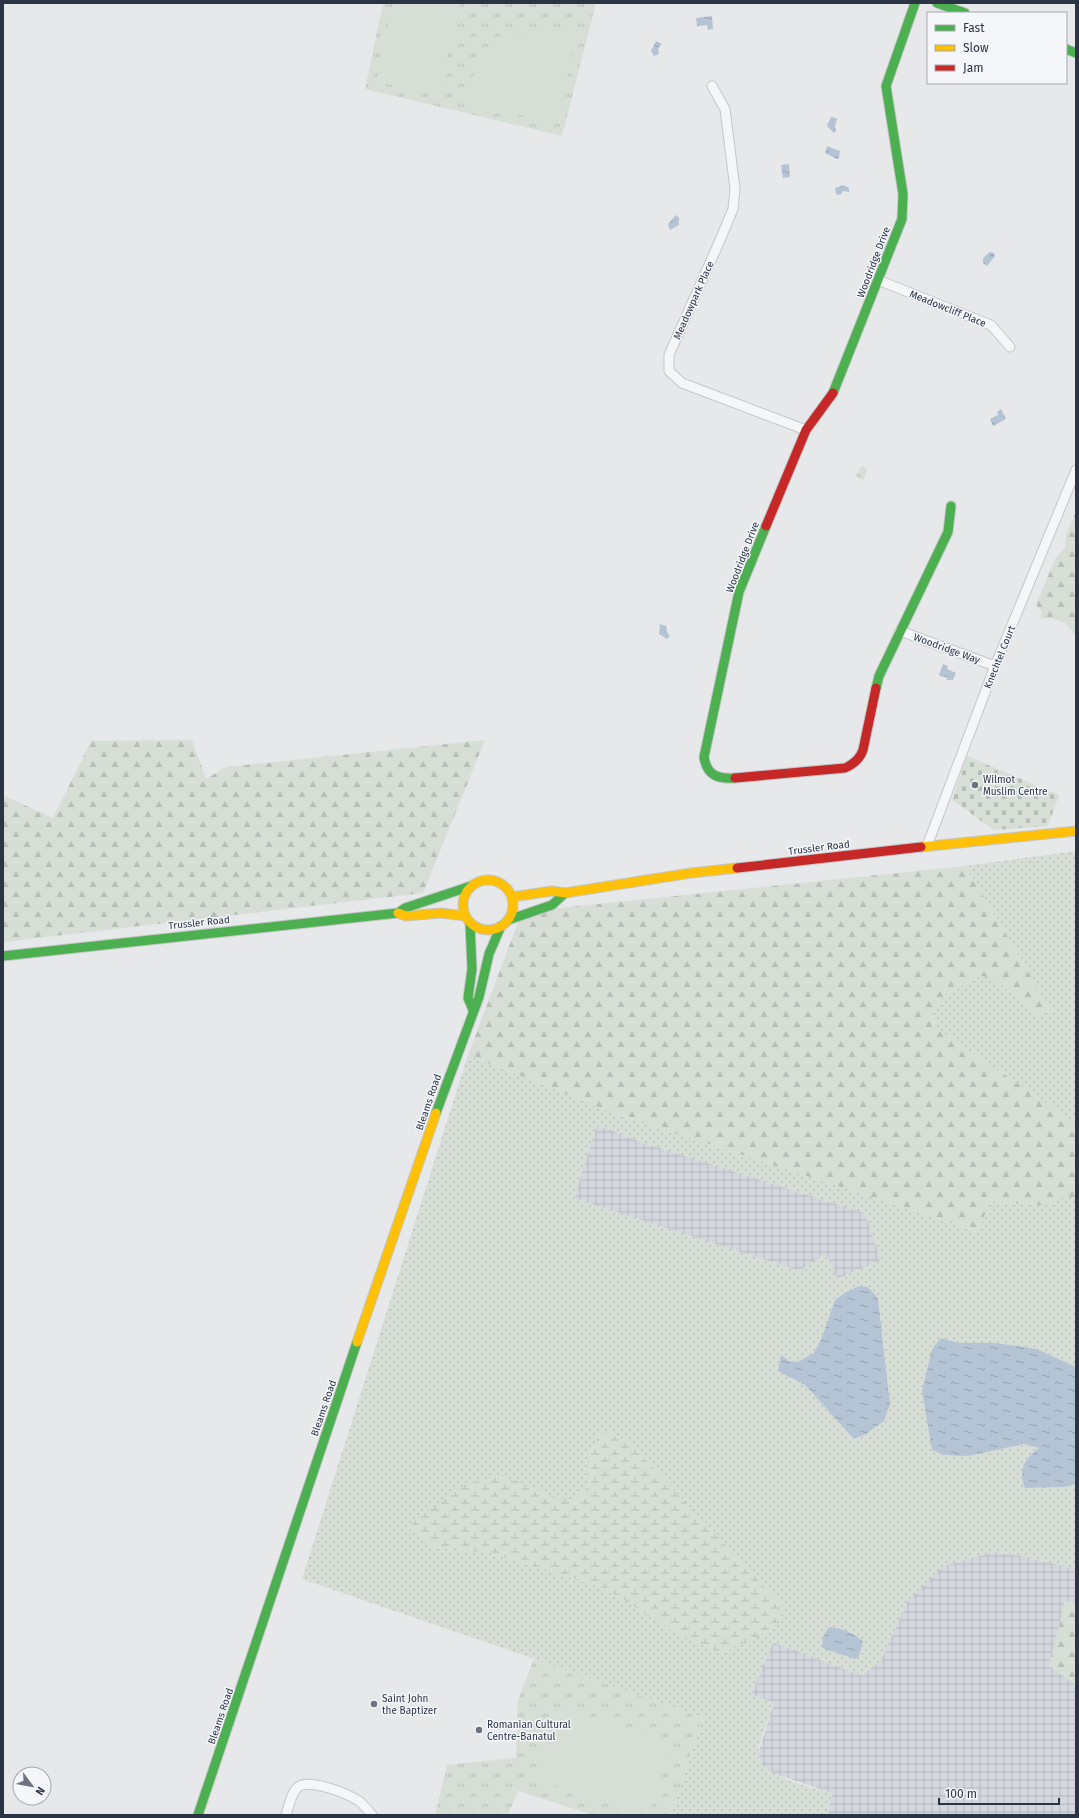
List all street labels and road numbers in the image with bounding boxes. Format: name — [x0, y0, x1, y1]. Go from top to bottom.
street label: Woodridge Drive — [855, 225, 893, 300]
street label: Meadowpark Place — [671, 259, 717, 341]
street label: Meadowcliff Place — [908, 288, 988, 330]
street label: Woodridge Drive — [724, 520, 762, 595]
street label: Knechtel Court — [982, 624, 1018, 691]
street label: Woodridge Way — [912, 631, 982, 667]
street label: Trussler Road — [788, 838, 850, 858]
street label: Trussler Road — [168, 914, 230, 932]
street label: Bleams Road — [414, 1073, 444, 1132]
street label: Bleams Road — [309, 1379, 339, 1438]
street label: Bleams Road — [206, 1687, 236, 1746]

